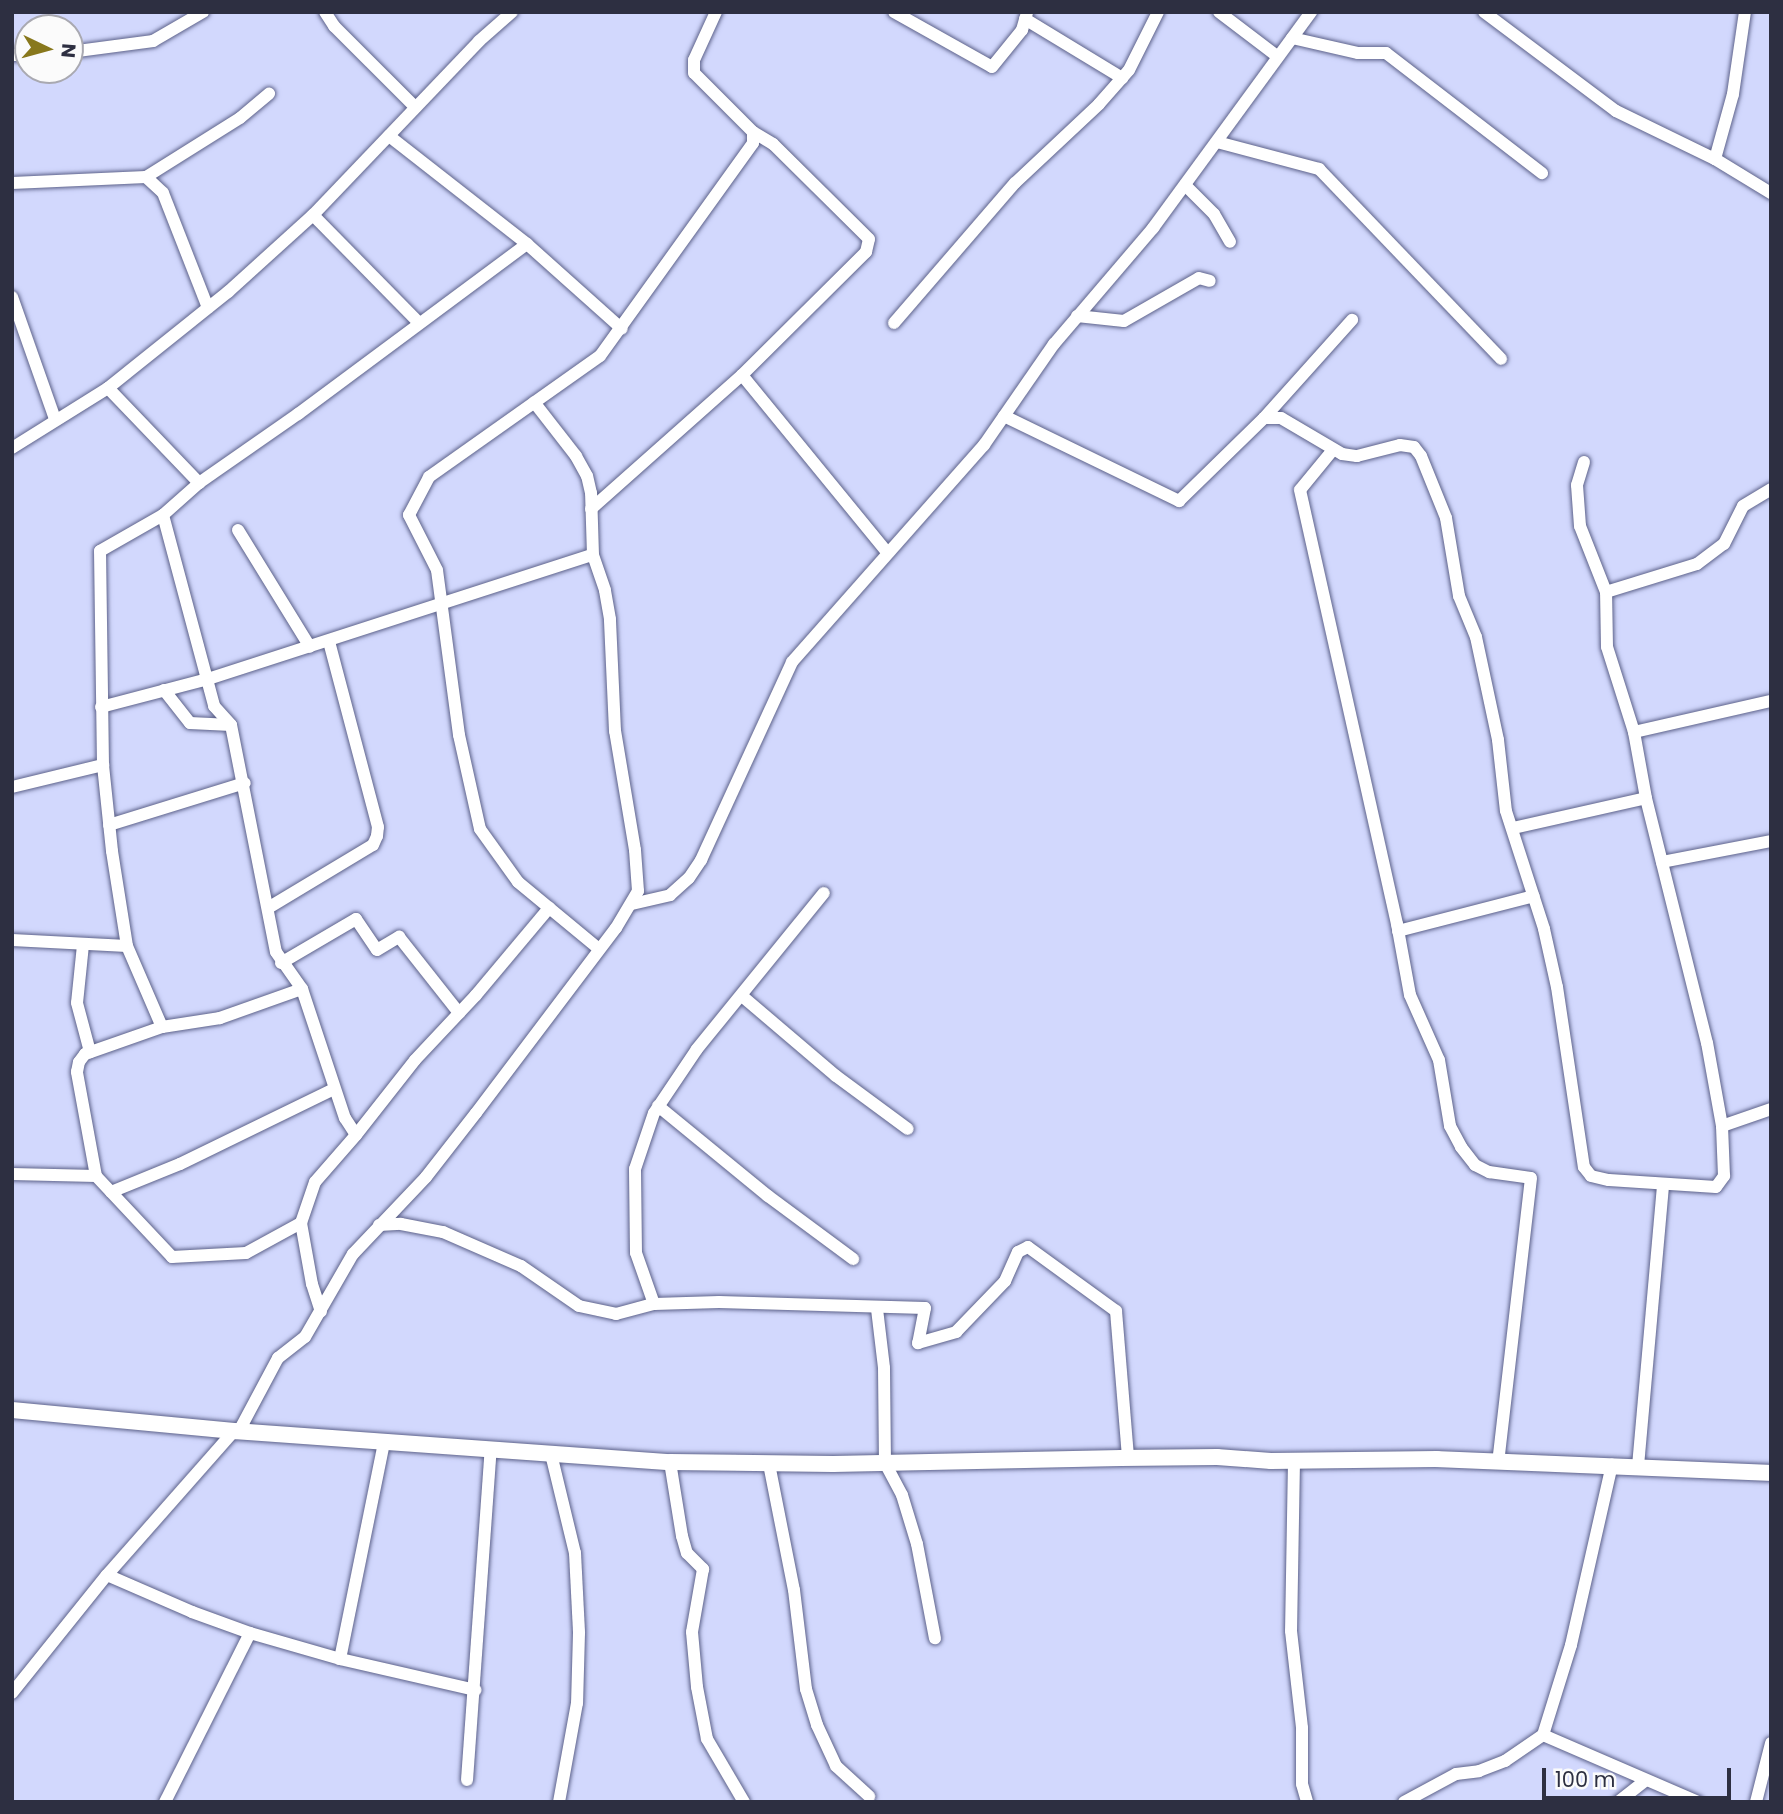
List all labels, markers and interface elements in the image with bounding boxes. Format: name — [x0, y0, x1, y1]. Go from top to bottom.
north arrow — [14, 14, 84, 84]
text: N — [54, 42, 82, 59]
scale bar — [1545, 1755, 1734, 1799]
text: 100 m — [1555, 1765, 1615, 1794]

